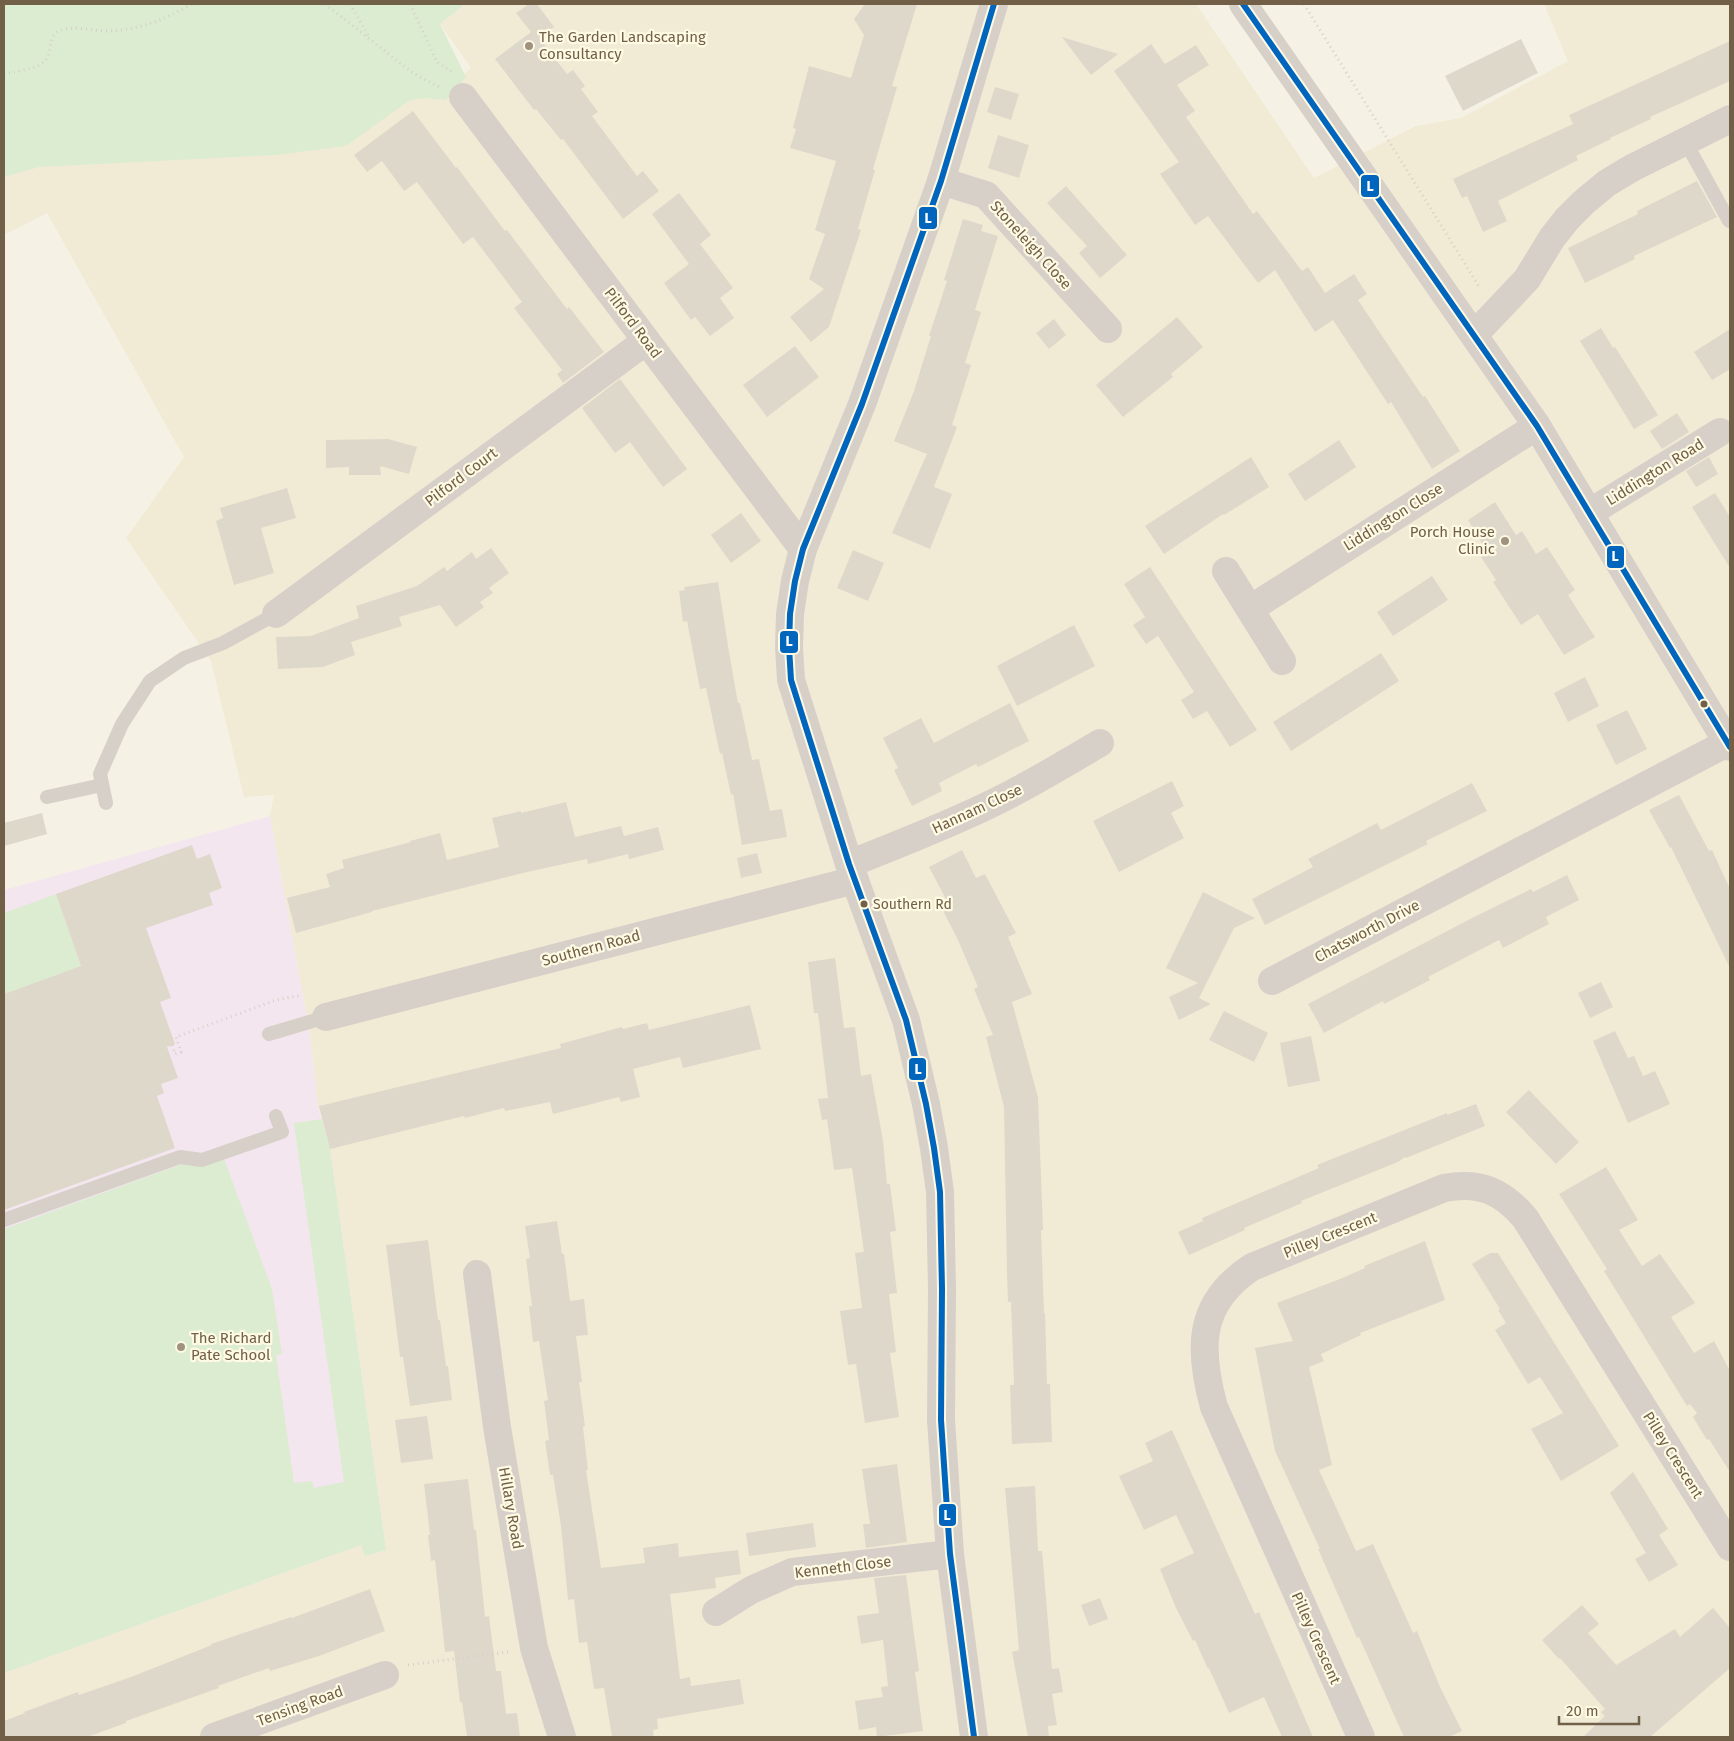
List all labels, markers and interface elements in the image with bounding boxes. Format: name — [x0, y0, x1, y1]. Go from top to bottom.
place label: The Garden Landscaping Consultancy — [539, 28, 706, 63]
marker: The Garden Landscaping Consultancy — [523, 40, 535, 52]
line badge: L — [1360, 174, 1380, 198]
text: L — [1366, 178, 1374, 195]
street label: Stoneleigh Close — [987, 197, 1075, 293]
line badge: L — [918, 206, 938, 230]
text: L — [924, 210, 932, 227]
street label: Pilford Road — [601, 284, 665, 362]
street label: Liddington Road — [1603, 435, 1707, 509]
street label: Pilford Court — [421, 444, 501, 510]
street label: Liddington Close — [1340, 479, 1446, 555]
place label: Porch House Clinic — [1410, 523, 1495, 558]
marker: Porch House Clinic — [1499, 535, 1511, 547]
line badge: L — [1606, 545, 1625, 569]
text: L — [1611, 548, 1619, 565]
line badge: L — [779, 630, 799, 654]
text: L — [785, 633, 793, 650]
unlabelled marker — [1699, 699, 1709, 709]
street label: Hannam Close — [929, 780, 1025, 838]
place label: Southern Rd — [873, 896, 952, 913]
street label: Chatsworth Drive — [1311, 896, 1423, 966]
marker: Southern Rd — [859, 899, 869, 909]
street label: Southern Road — [540, 926, 642, 970]
line badge: L — [908, 1057, 927, 1081]
text: L — [914, 1061, 922, 1078]
street label: Pilley Crescent — [1281, 1208, 1380, 1262]
place label: The Richard Pate School — [191, 1329, 271, 1364]
marker: The Richard Pate School — [175, 1341, 187, 1353]
street label: Pilley Crescent — [1639, 1408, 1707, 1502]
street label: Hillary Road — [495, 1466, 527, 1550]
line badge: L — [938, 1503, 957, 1527]
text: L — [943, 1507, 951, 1524]
street label: Kenneth Close — [794, 1552, 892, 1582]
street label: Pilley Crescent — [1288, 1589, 1345, 1687]
street label: Tensing Road — [254, 1682, 346, 1730]
scale bar — [1559, 1694, 1639, 1726]
text: 20 m — [1566, 1702, 1599, 1720]

